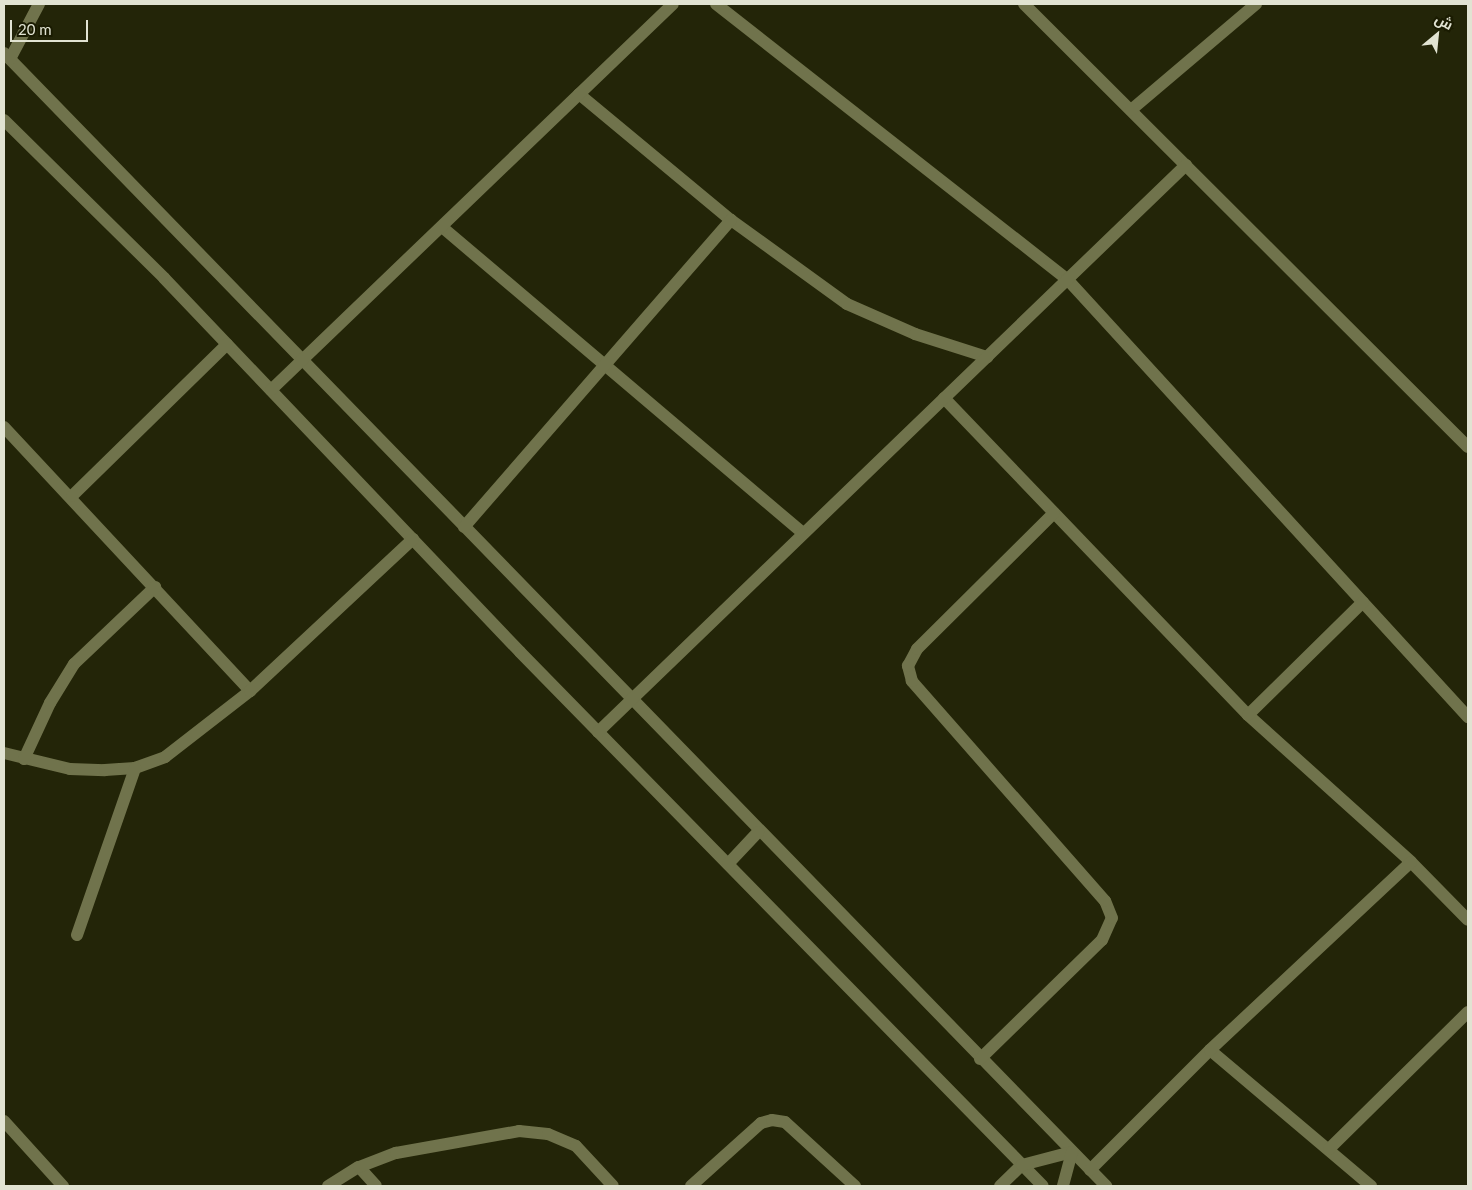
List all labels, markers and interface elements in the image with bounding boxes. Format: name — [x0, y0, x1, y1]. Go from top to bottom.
scale bar — [12, 10, 90, 42]
north arrow — [1412, 10, 1462, 60]
text: ش — [1432, 10, 1456, 33]
text: 20 m — [18, 20, 52, 38]

